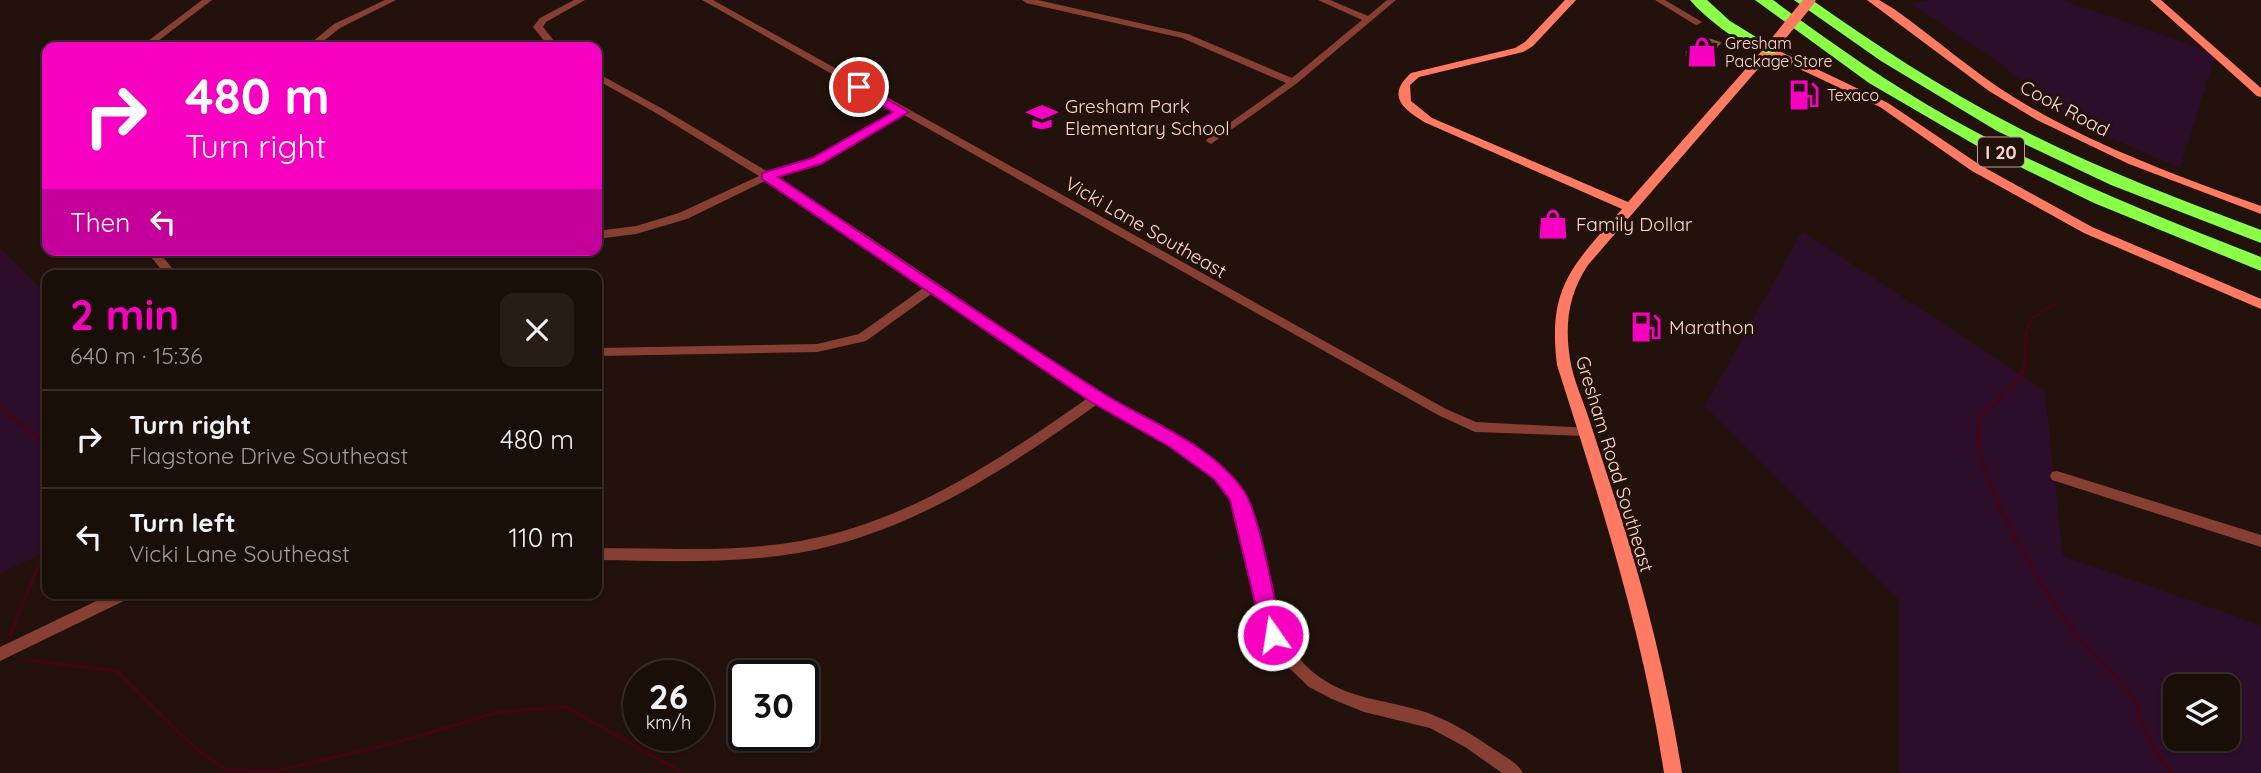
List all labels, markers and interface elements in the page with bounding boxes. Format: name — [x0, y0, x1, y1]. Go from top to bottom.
place label: Gresham Package Store — [1725, 33, 1833, 71]
shop icon: Gresham Package Store — [1685, 35, 1719, 69]
pin — [829, 57, 889, 117]
text: 480 m — [185, 65, 330, 126]
icon: arrive — [840, 68, 878, 106]
icon: right — [70, 70, 161, 161]
street label: Cook Road — [2016, 74, 2114, 142]
fuel station icon: Texaco — [1787, 78, 1821, 112]
place label: Texaco — [1827, 85, 1879, 105]
place label: Gresham Park Elementary School — [1065, 94, 1230, 140]
school or university icon: Gresham Park Elementary School — [1025, 100, 1059, 134]
text: Turn right — [185, 126, 326, 166]
road number: I 20 — [1978, 138, 2024, 167]
street label: Vicki Lane Southeast — [1061, 171, 1231, 283]
icon: left — [144, 203, 182, 241]
text: Then — [70, 206, 130, 239]
shop icon: Family Dollar — [1536, 207, 1570, 241]
place label: Family Dollar — [1576, 212, 1693, 236]
text: 2 min — [70, 288, 179, 341]
button: close — [500, 293, 574, 367]
fuel station icon: Marathon — [1629, 310, 1663, 344]
place label: Marathon — [1669, 315, 1755, 339]
text: 640 m · 15:36 — [70, 341, 203, 370]
street label: Gresham Road Southeast — [1571, 353, 1659, 575]
text: Turn right — [129, 408, 251, 441]
icon: right — [70, 420, 108, 458]
text: 480 m — [500, 423, 574, 456]
text: Flagstone Drive Southeast — [129, 441, 408, 470]
text: Turn left — [129, 506, 236, 539]
icon: left — [70, 518, 108, 556]
text: 110 m — [508, 521, 574, 554]
text: Vicki Lane Southeast — [129, 539, 350, 568]
position arrow — [1236, 598, 1310, 672]
speed limit sign: 30 — [728, 660, 819, 751]
text: 26 — [649, 674, 688, 718]
map controls — [2163, 674, 2240, 751]
button: layers — [2163, 674, 2240, 751]
text: km/h — [646, 711, 691, 734]

